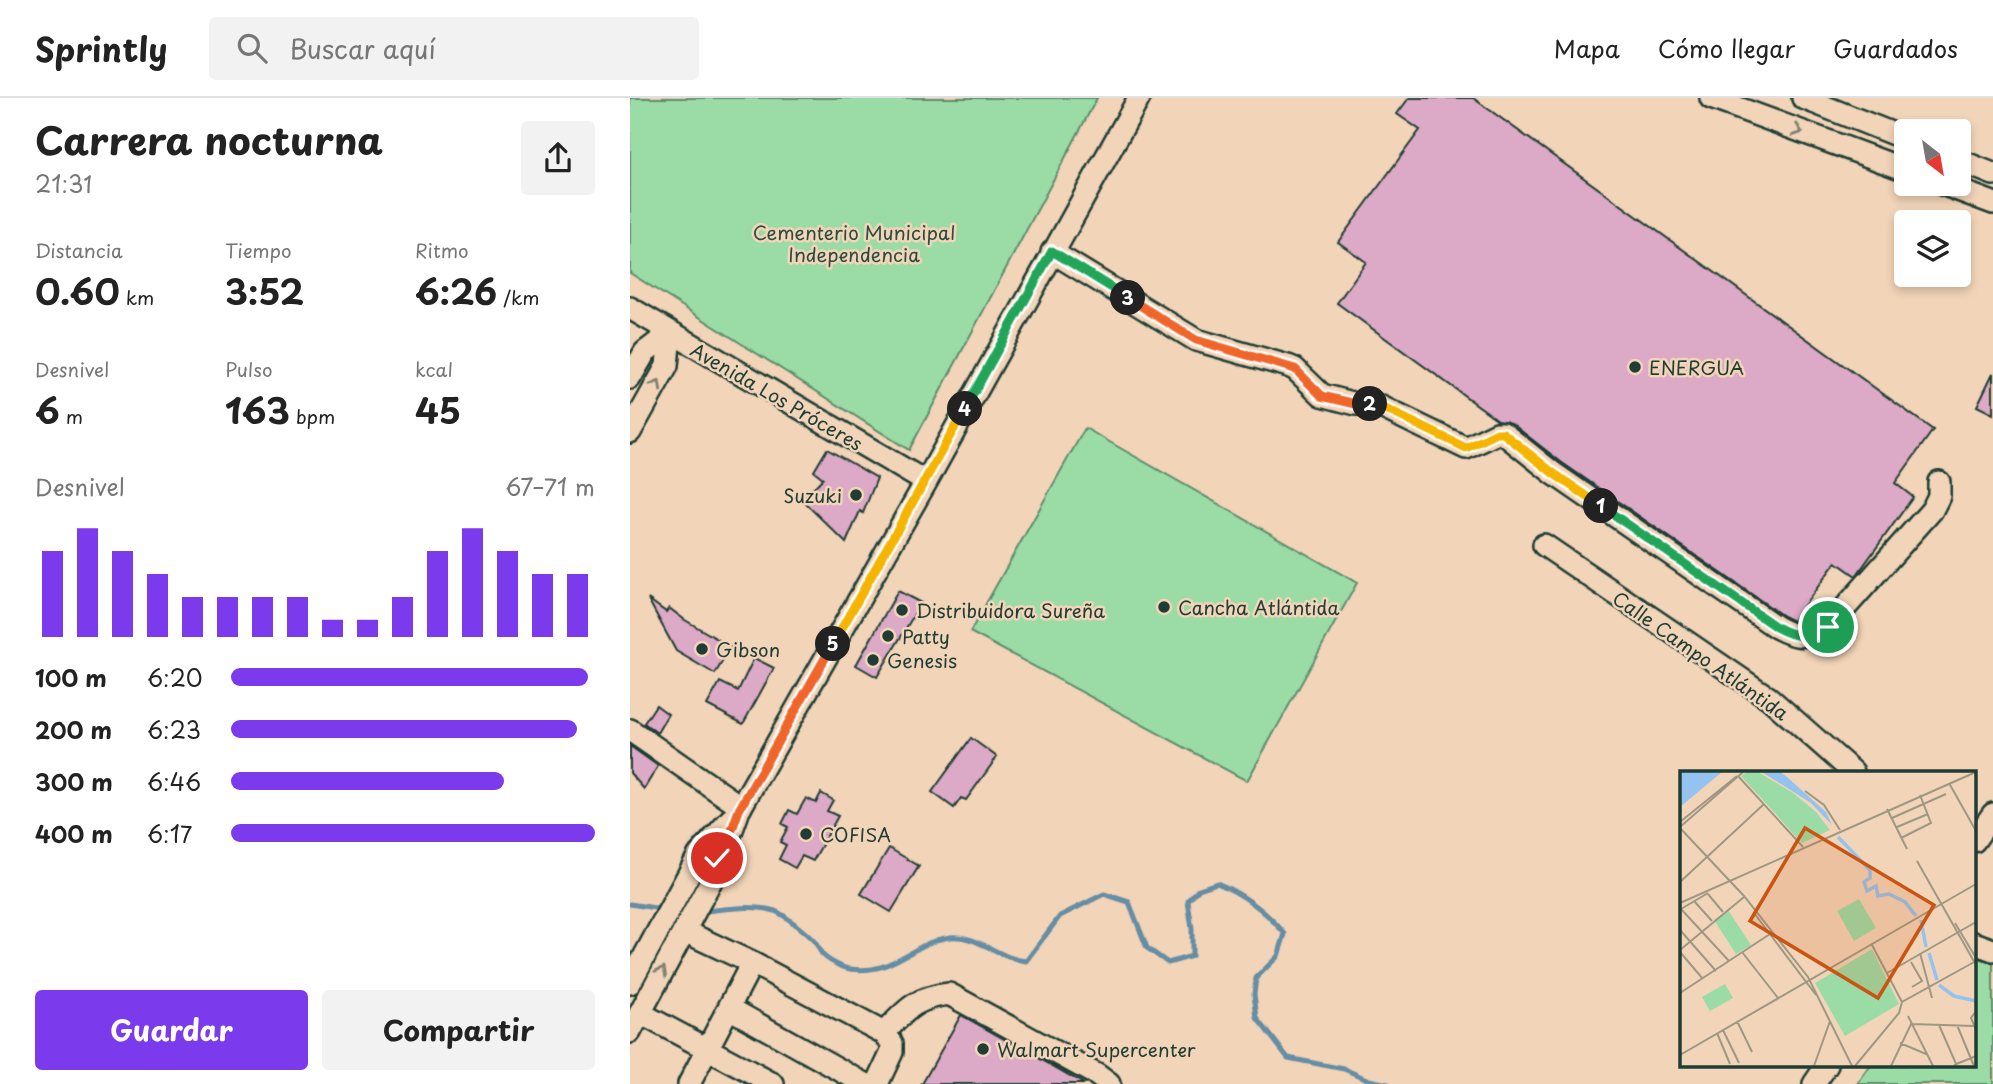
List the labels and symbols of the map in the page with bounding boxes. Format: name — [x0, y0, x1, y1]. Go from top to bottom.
north arrow — [1894, 119, 1970, 196]
one-way arrow — [1791, 122, 1803, 136]
park label: Cementerio Municipal Independencia — [753, 218, 955, 268]
pin: 3 — [1110, 280, 1146, 316]
street label: Avenida Los Próceres — [686, 335, 868, 457]
place label: ENERGUA — [1649, 353, 1744, 381]
marker: ENERGUA — [1627, 359, 1643, 375]
one-way arrow — [649, 379, 662, 392]
pin: 2 — [1352, 386, 1388, 422]
pin: 4 — [948, 392, 982, 426]
place label: Suzuki — [783, 481, 842, 509]
marker: Suzuki — [848, 487, 864, 503]
pin: 1 — [1584, 488, 1618, 524]
street label: Calle Campo Atlántida — [1607, 584, 1795, 726]
place label: Cancha Atlántida — [1178, 593, 1340, 621]
place label: Distribuidora Sureña — [916, 596, 1105, 624]
pin — [1798, 597, 1858, 657]
marker: Cancha Atlántida — [1156, 599, 1172, 615]
marker: Distribuidora Sureña — [894, 602, 910, 618]
place label: Patty — [902, 622, 950, 650]
pin: 5 — [816, 626, 850, 662]
marker: Patty — [880, 628, 896, 644]
place label: Gibson — [716, 635, 780, 663]
marker: Gibson — [694, 641, 710, 657]
place label: Genesis — [887, 646, 957, 674]
marker: Genesis — [865, 652, 881, 668]
inset map — [1680, 771, 1976, 1066]
place label: COFISA — [820, 820, 891, 848]
marker: COFISA — [798, 826, 814, 842]
pin — [687, 828, 747, 888]
one-way arrow — [654, 966, 667, 979]
place label: Walmart Supercenter — [997, 1035, 1196, 1063]
marker: Walmart Supercenter — [975, 1041, 991, 1057]

